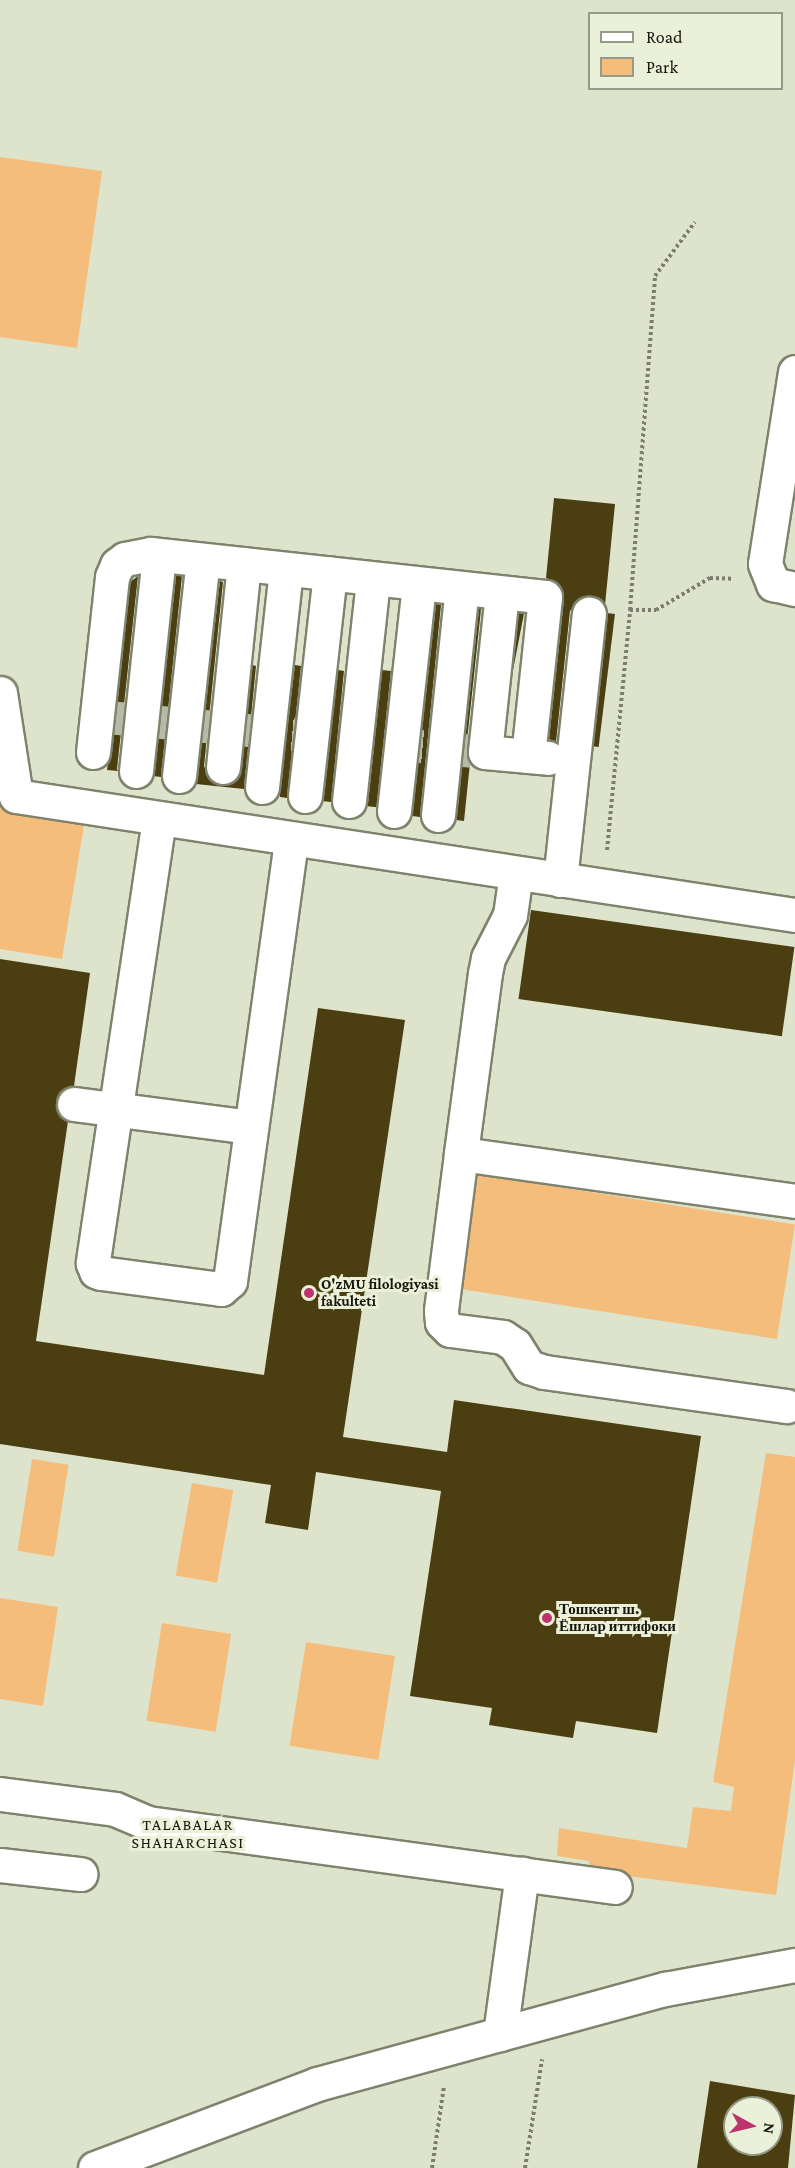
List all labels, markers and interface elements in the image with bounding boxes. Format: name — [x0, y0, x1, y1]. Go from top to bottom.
legend — [588, 12, 783, 90]
text: Road — [646, 27, 683, 47]
text: Park — [646, 57, 678, 77]
place label: O'zMU filologiyasi fakulteti — [321, 1275, 439, 1310]
marker: O'zMU filologiyasi fakulteti — [302, 1286, 316, 1300]
place label: Тошкент ш. Ёшлар иттифоки — [559, 1600, 676, 1635]
marker: Тошкент ш. Ёшлар иттифоки — [540, 1611, 554, 1625]
district label: TALABALAR SHAHARCHASI — [131, 1815, 245, 1853]
north arrow — [723, 2096, 783, 2156]
text: N — [760, 2122, 779, 2135]

